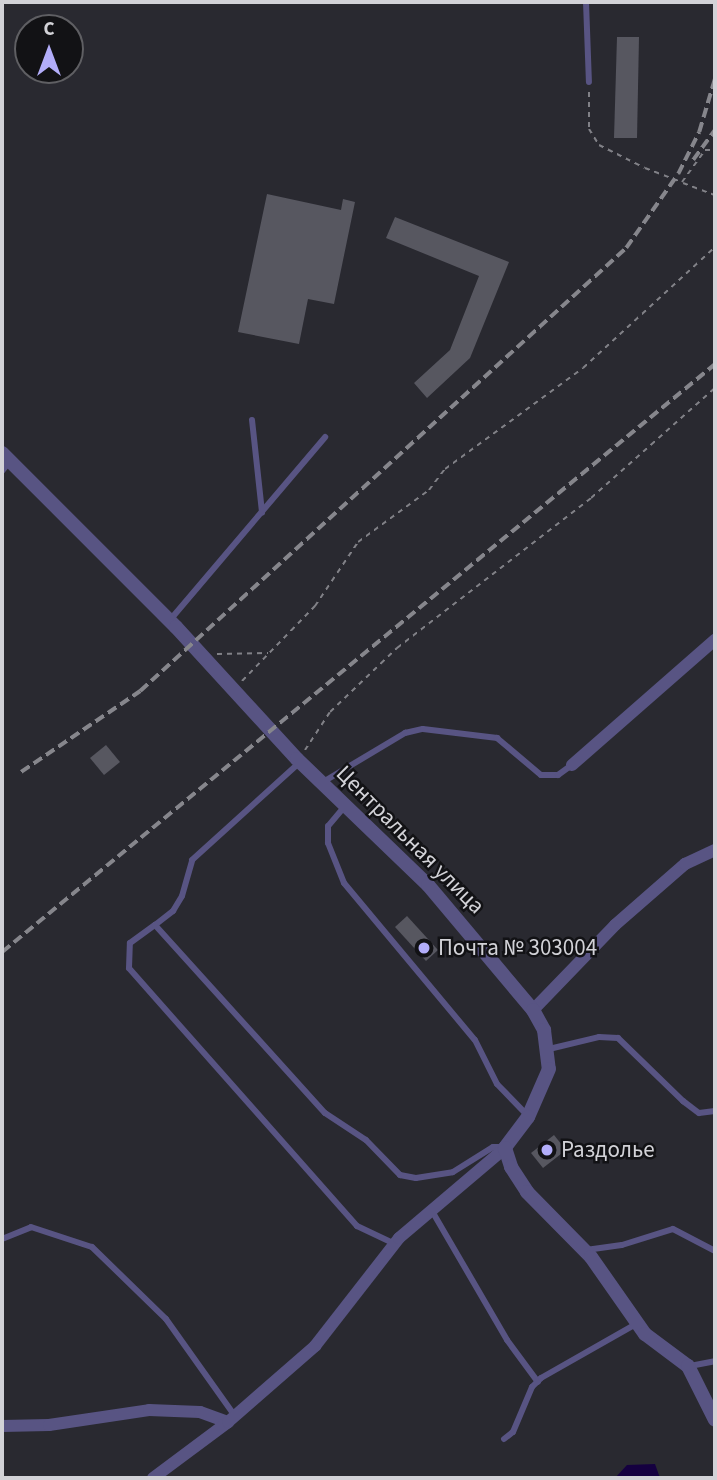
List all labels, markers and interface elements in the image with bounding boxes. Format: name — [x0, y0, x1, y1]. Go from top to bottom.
north arrow — [14, 14, 84, 84]
text: С — [43, 16, 55, 43]
street label: Центральная улица — [330, 760, 490, 920]
place label: Почта № 303004 — [438, 934, 597, 962]
marker: Почта № 303004 — [416, 940, 432, 956]
place label: Раздолье — [561, 1136, 655, 1164]
marker: Раздолье — [539, 1142, 555, 1158]

